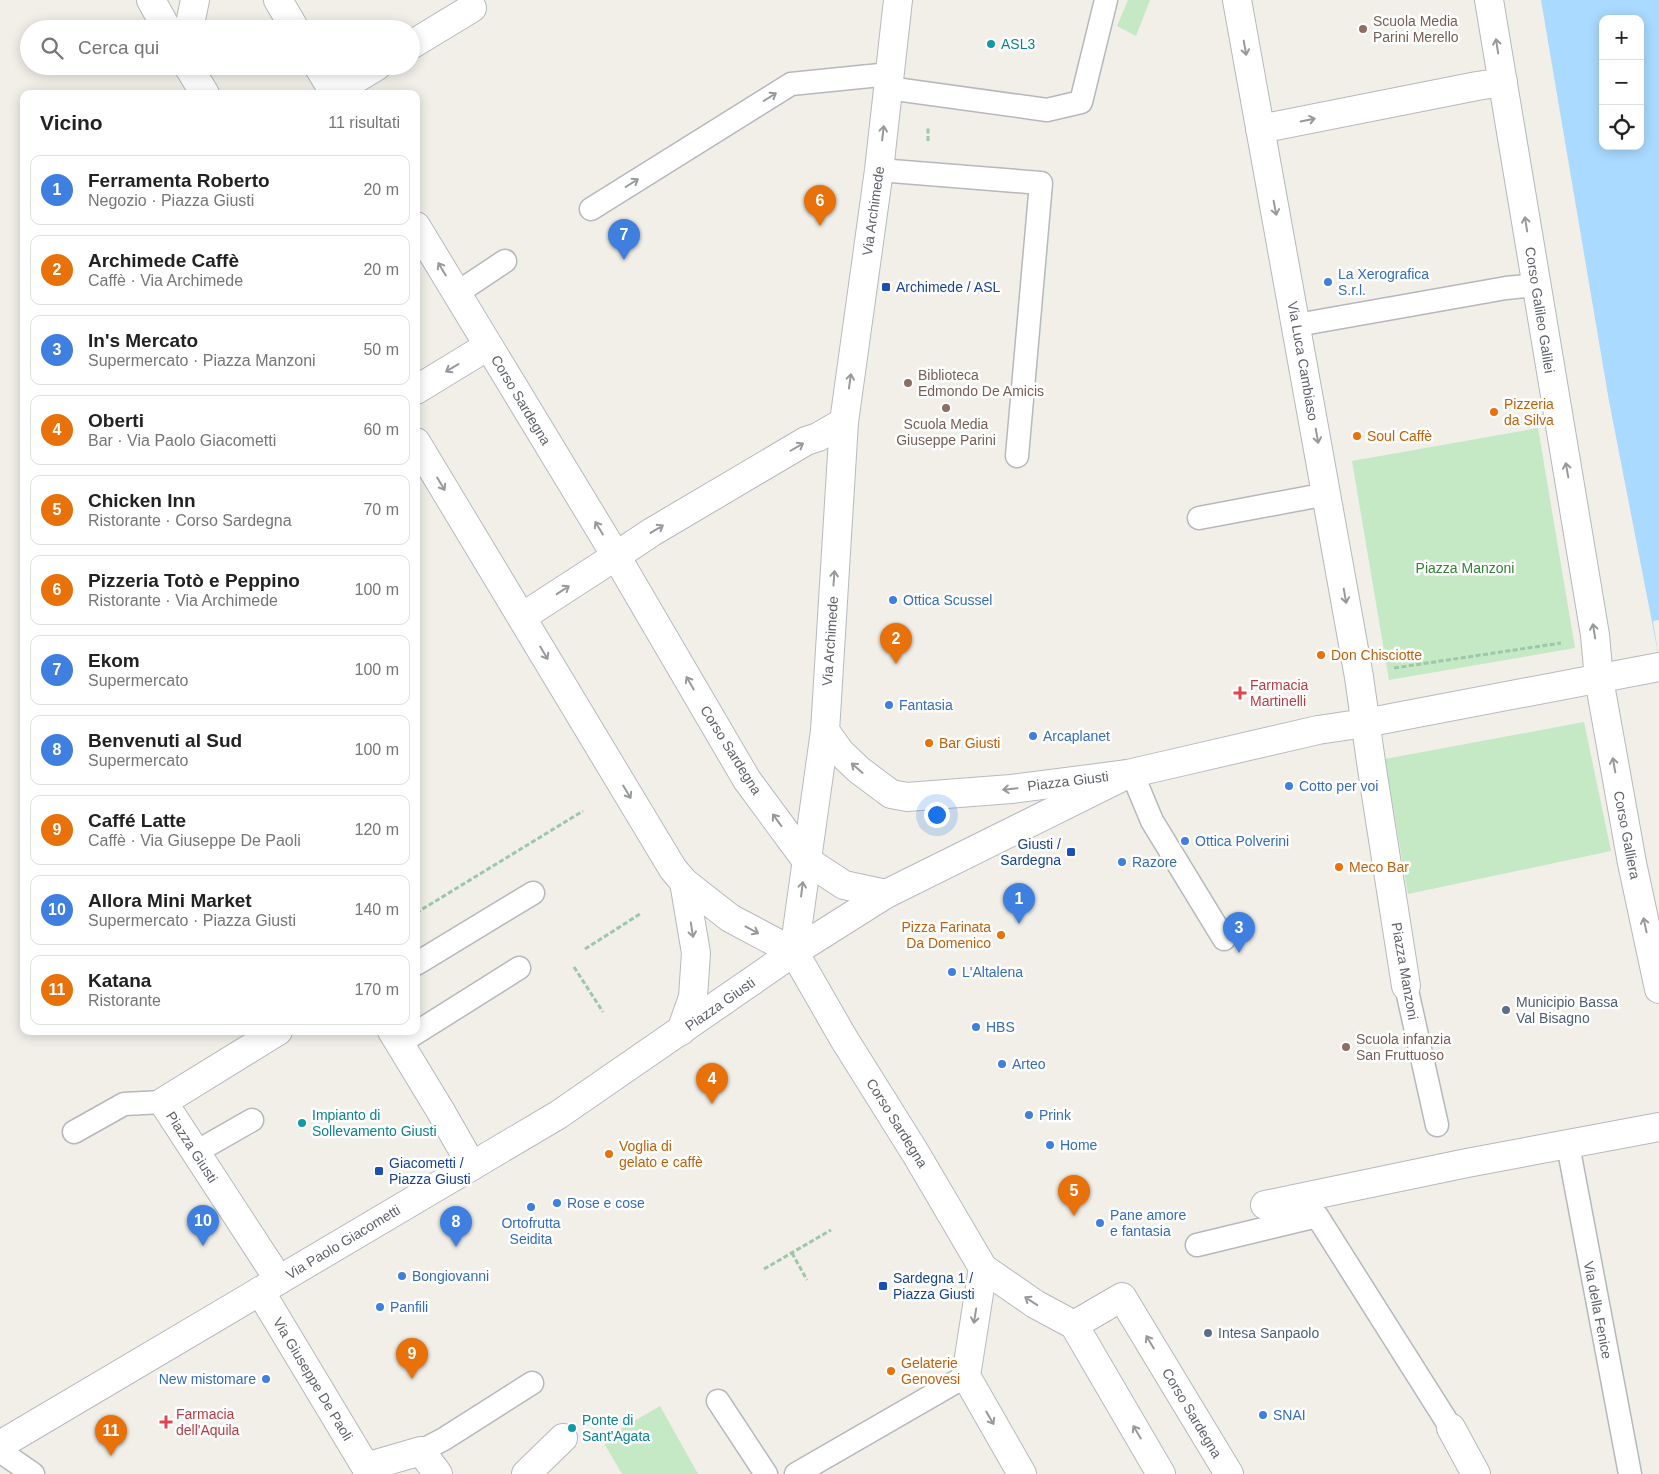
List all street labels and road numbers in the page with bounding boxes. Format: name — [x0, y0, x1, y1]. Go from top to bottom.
street label: Via Archimede — [859, 165, 887, 257]
street label: Corso Galileo Galilei — [1522, 246, 1558, 374]
street label: Via Luca Cambiaso — [1285, 300, 1321, 422]
street label: Corso Sardegna — [488, 352, 554, 448]
street label: Via Archimede — [819, 595, 841, 686]
street label: Corso Sardegna — [697, 703, 765, 798]
street label: Piazza Giusti — [1026, 768, 1110, 794]
street label: Corso Galliera — [1611, 790, 1643, 881]
street label: Piazza Manzoni — [1389, 921, 1421, 1021]
street label: Piazza Giusti — [682, 974, 758, 1034]
street label: Corso Sardegna — [863, 1076, 931, 1171]
street label: Piazza Giusti — [163, 1108, 221, 1186]
street label: Via Paolo Giacometti — [283, 1202, 403, 1282]
street label: Via della Fenice — [1581, 1260, 1615, 1360]
street label: Via Giuseppe De Paoli — [270, 1315, 356, 1443]
street label: Corso Sardegna — [1159, 1365, 1225, 1461]

